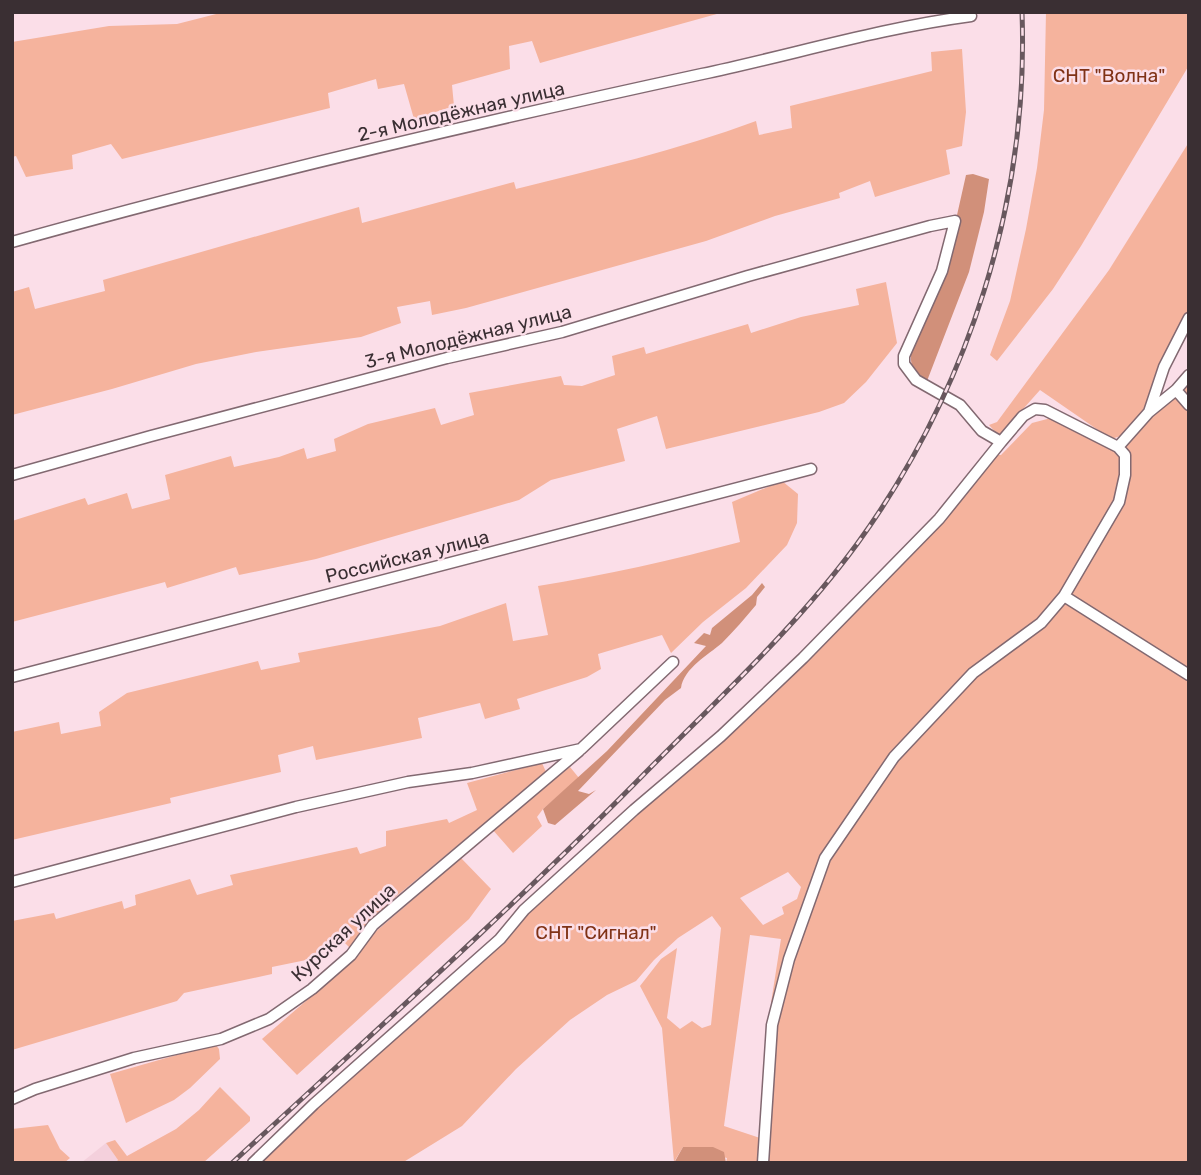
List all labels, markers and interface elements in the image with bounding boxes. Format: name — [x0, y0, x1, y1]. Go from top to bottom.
park label: СНТ "Волна" — [1053, 64, 1165, 87]
street label: 2-я Молодёжная улица — [355, 76, 567, 146]
street label: 3-я Молодёжная улица — [362, 300, 574, 373]
street label: Российская улица — [323, 525, 491, 588]
street label: Курская улица — [287, 878, 400, 986]
park label: СНТ "Сигнал" — [535, 921, 657, 944]

